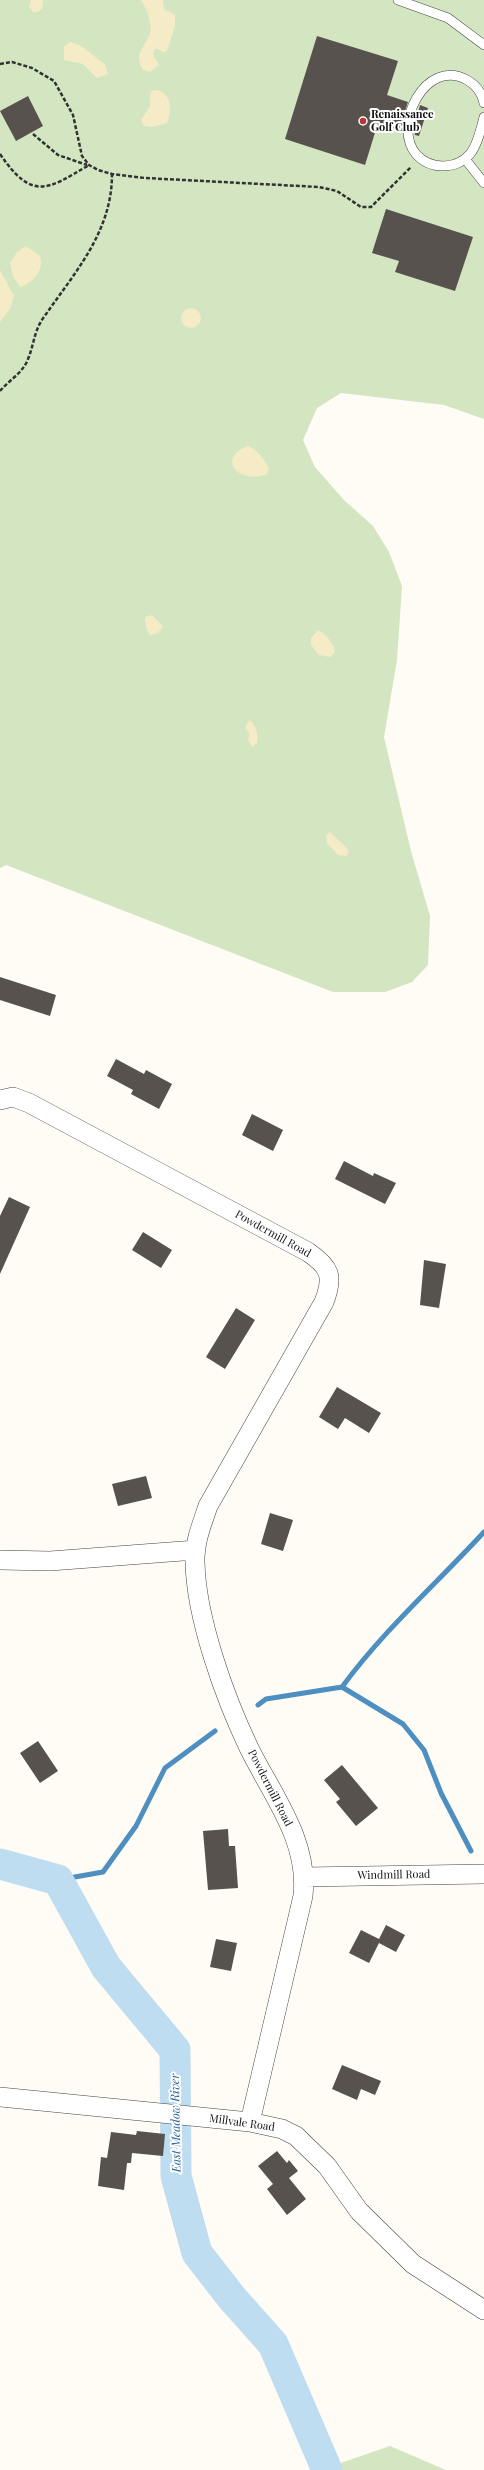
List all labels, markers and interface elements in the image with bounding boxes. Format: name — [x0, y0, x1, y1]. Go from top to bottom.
place label: Renaissance Golf Club — [371, 108, 434, 134]
marker: Renaissance Golf Club — [358, 116, 368, 126]
street label: Powdermill Road — [233, 1208, 313, 1260]
street label: Powdermill Road — [245, 1747, 295, 1829]
street label: Windmill Road — [357, 1868, 431, 1882]
water label: East Meadow River — [168, 2074, 184, 2172]
street label: Millvale Road — [208, 2112, 276, 2134]

